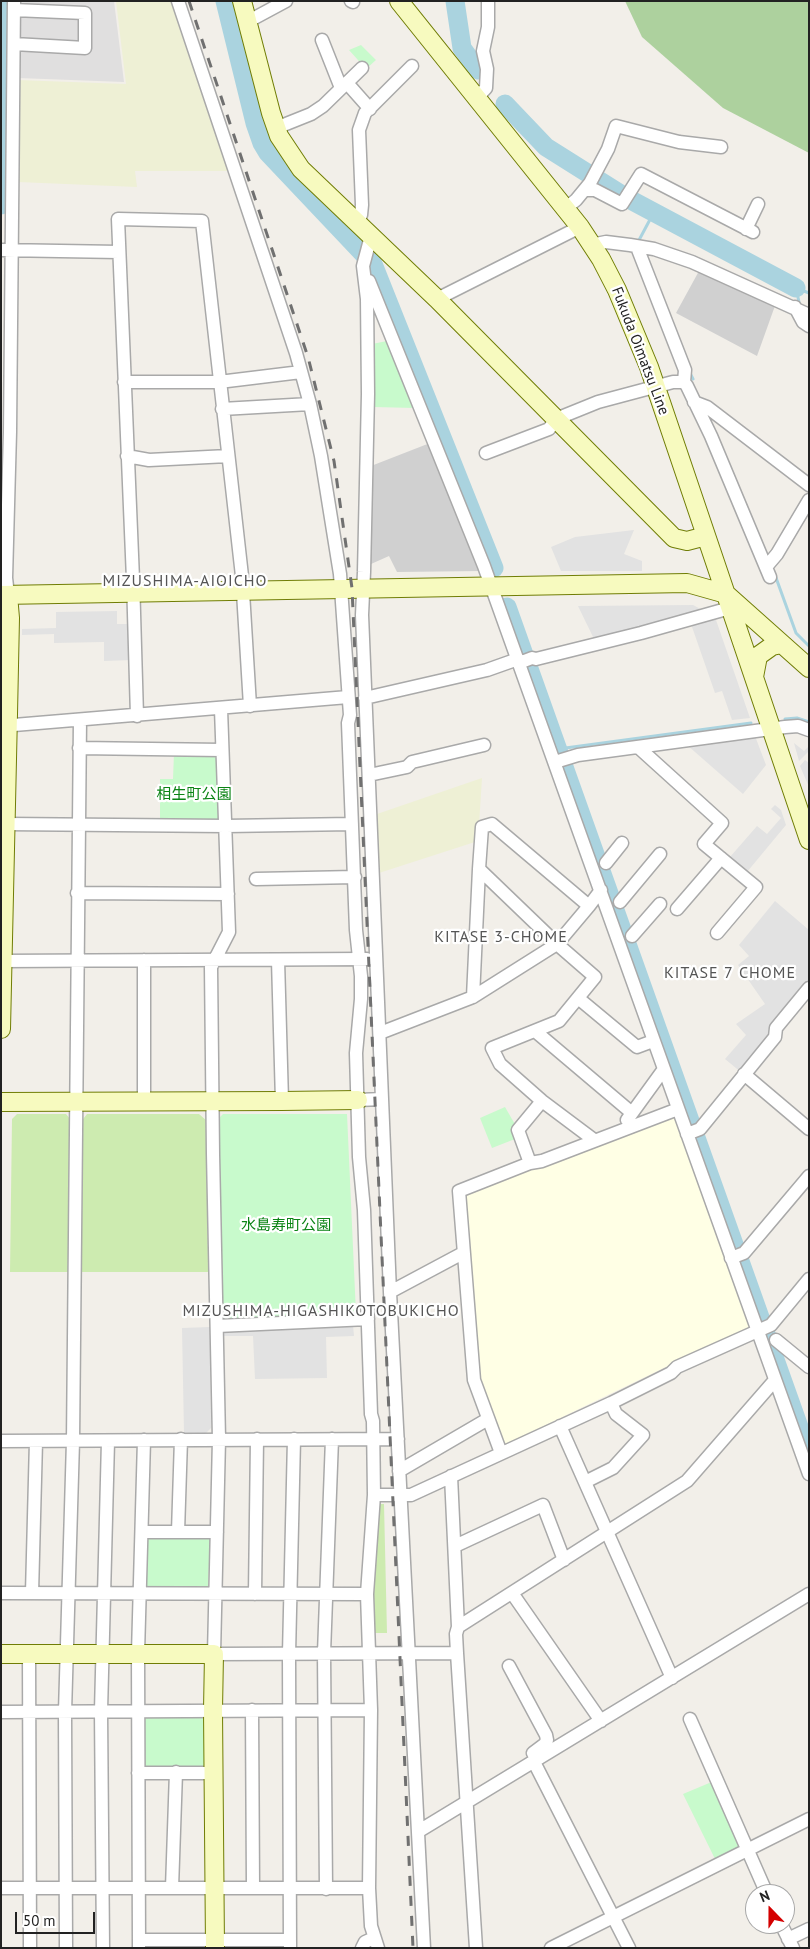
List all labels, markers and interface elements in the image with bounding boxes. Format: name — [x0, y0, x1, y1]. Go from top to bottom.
street label: Fukuda Oimatsu Line — [607, 284, 673, 418]
district label: MIZUSHIMA-AIOICHO — [100, 571, 270, 591]
park label: 相生町公園 — [157, 786, 231, 804]
district label: KITASE 3-CHOME — [433, 927, 569, 947]
district label: KITASE 7 CHOME — [662, 963, 798, 983]
park label: 水島寿町公園 — [241, 1217, 331, 1235]
district label: MIZUSHIMA-HIGASHIKOTOBUKICHO — [179, 1301, 463, 1321]
north arrow — [745, 1884, 795, 1934]
text: N — [757, 1886, 772, 1906]
scale bar — [18, 1902, 98, 1934]
text: 50 m — [23, 1911, 56, 1930]

